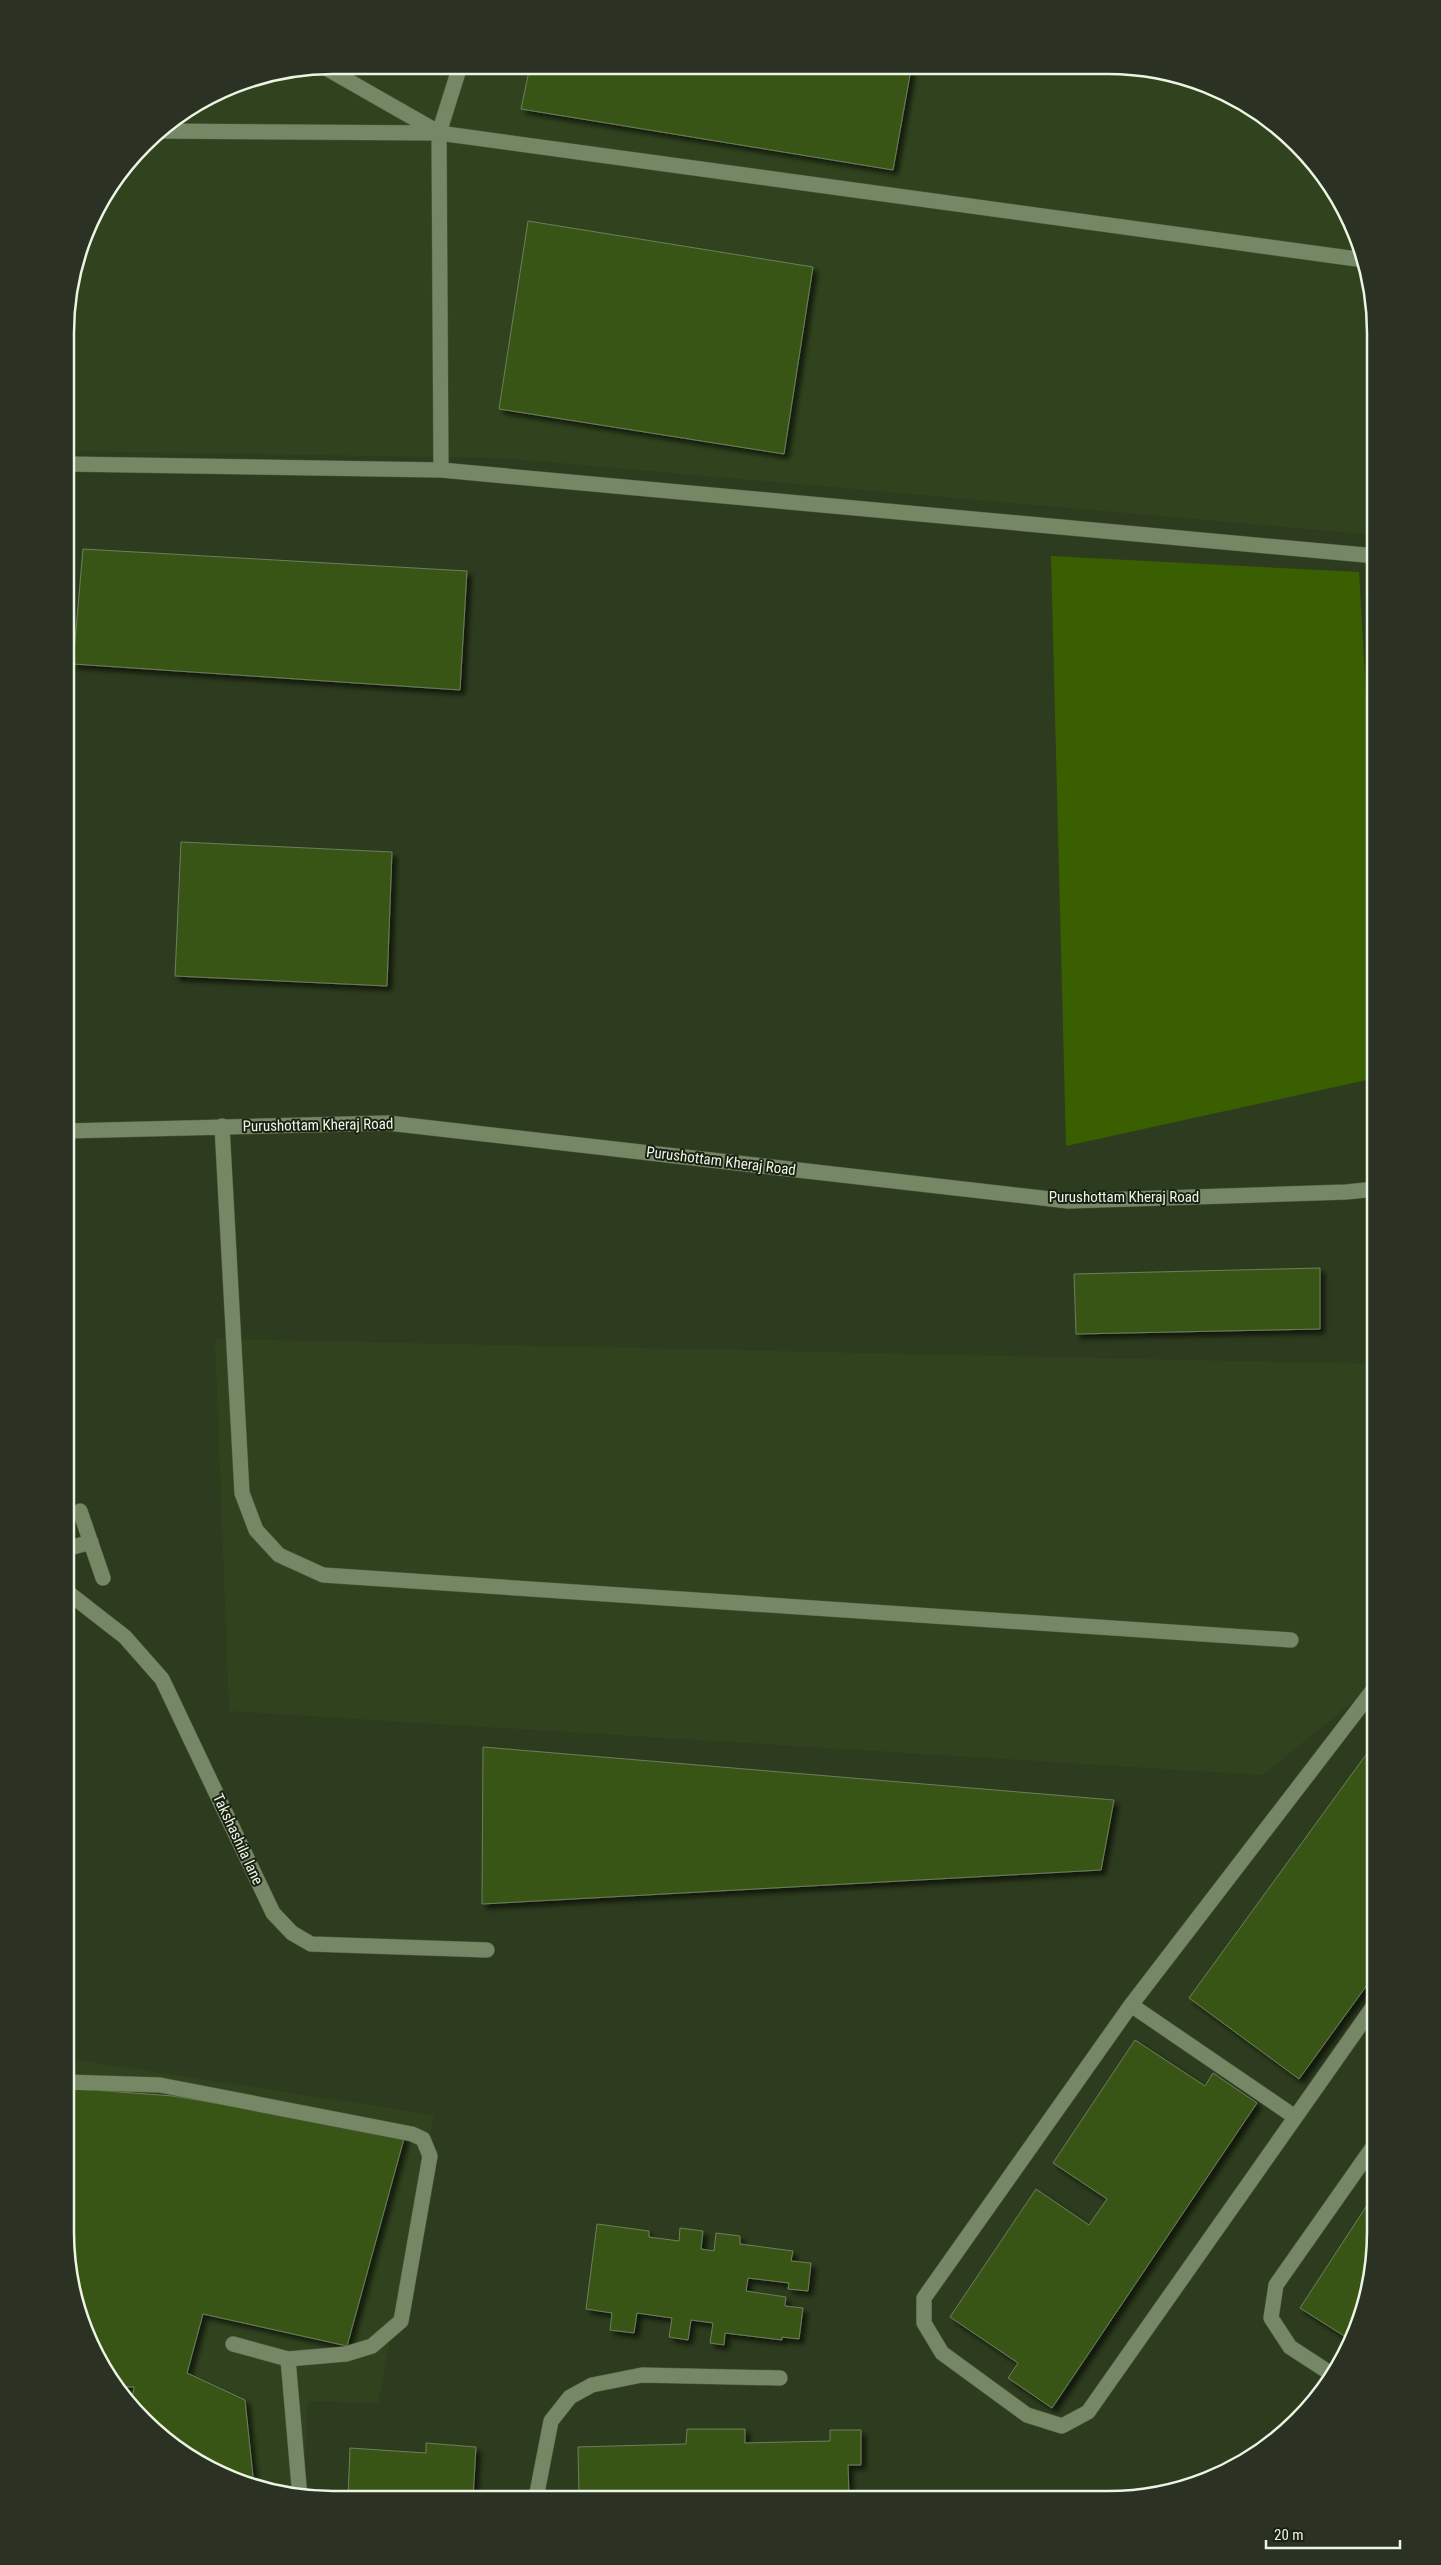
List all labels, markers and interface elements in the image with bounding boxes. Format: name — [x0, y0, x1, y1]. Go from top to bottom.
street label: Purushottam Kheraj Road — [243, 1115, 393, 1135]
street label: Purushottam Kheraj Road — [645, 1143, 797, 1179]
street label: Purushottam Kheraj Road — [1049, 1188, 1199, 1206]
street label: Takshashila lane — [209, 1790, 267, 1888]
scale bar — [1266, 2518, 1400, 2550]
text: 20 m — [1274, 2526, 1304, 2544]

